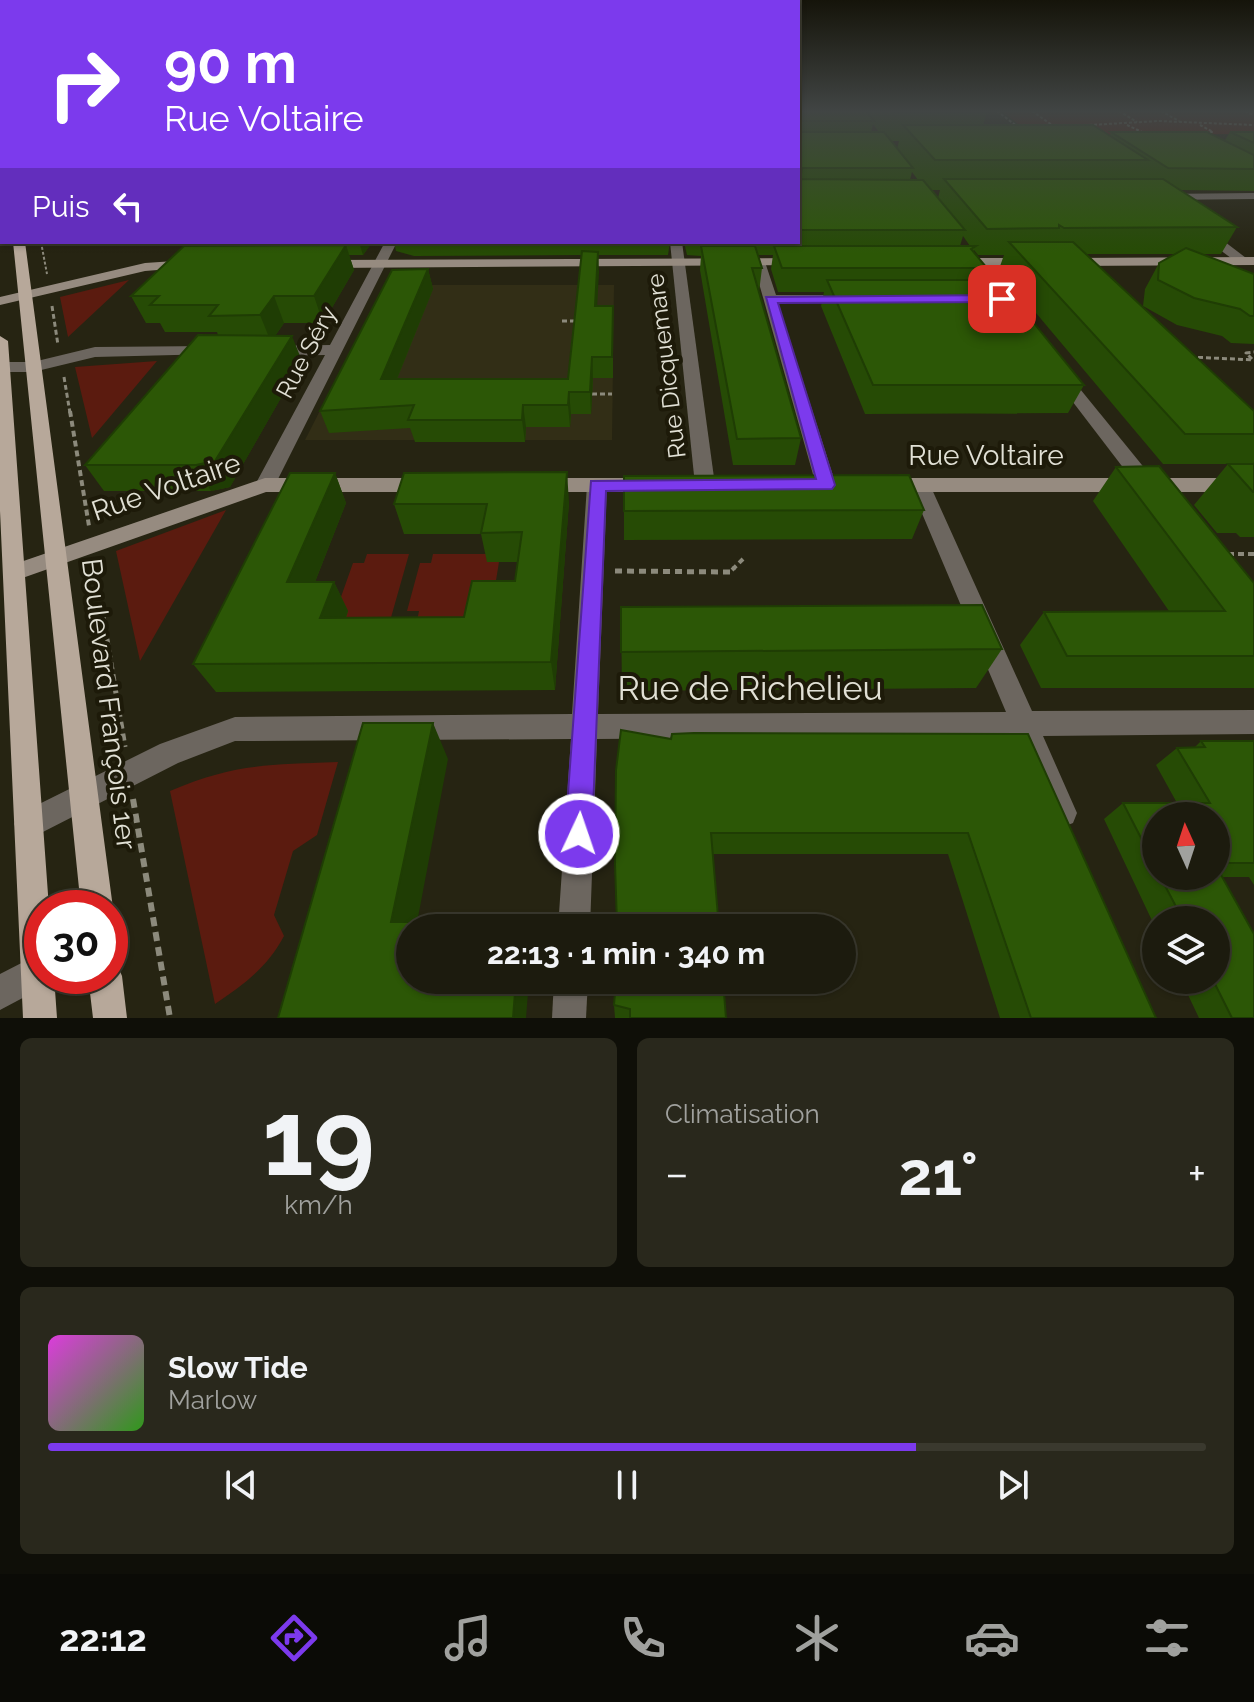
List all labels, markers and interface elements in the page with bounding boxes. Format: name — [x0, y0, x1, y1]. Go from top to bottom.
text: 90 m — [164, 30, 297, 96]
icon: right — [32, 32, 136, 136]
text: Rue Voltaire — [164, 97, 364, 139]
icon: left — [106, 184, 150, 228]
text: Puis — [32, 189, 90, 224]
pin — [968, 265, 1036, 333]
street label: Rue Dicquemare — [640, 272, 692, 460]
icon: arrive — [980, 277, 1024, 321]
street label: Rue Séry — [270, 301, 342, 403]
street label: Rue Voltaire — [908, 439, 1064, 472]
street label: Rue Voltaire — [87, 446, 245, 528]
street label: Boulevard François 1er — [75, 557, 143, 852]
street label: Rue de Richelieu — [617, 668, 883, 708]
position arrow — [537, 792, 621, 876]
north arrow — [1142, 802, 1230, 890]
map controls — [1142, 802, 1230, 994]
speed limit sign: 30 — [24, 890, 128, 994]
button: layers — [1142, 906, 1230, 994]
text: 22:13 · 1 min · 340 m — [487, 936, 765, 971]
text: 19 — [262, 1077, 375, 1199]
text: Climatisation — [665, 1099, 820, 1129]
text: 21° — [899, 1139, 978, 1209]
text: − — [665, 1148, 689, 1199]
text: + — [1188, 1148, 1206, 1199]
text: km/h — [284, 1190, 353, 1220]
text: Slow Tide — [168, 1350, 308, 1385]
text: Marlow — [168, 1385, 257, 1415]
icon: previous — [219, 1463, 263, 1507]
icon: pause — [605, 1463, 649, 1507]
icon: next — [991, 1463, 1035, 1507]
icon: directions — [266, 1610, 322, 1666]
icon: music — [440, 1610, 496, 1666]
icon: phone — [615, 1610, 671, 1666]
icon: climate — [789, 1610, 845, 1666]
icon: car — [964, 1610, 1020, 1666]
icon: filters — [1139, 1610, 1195, 1666]
text: 22:12 — [59, 1617, 147, 1659]

